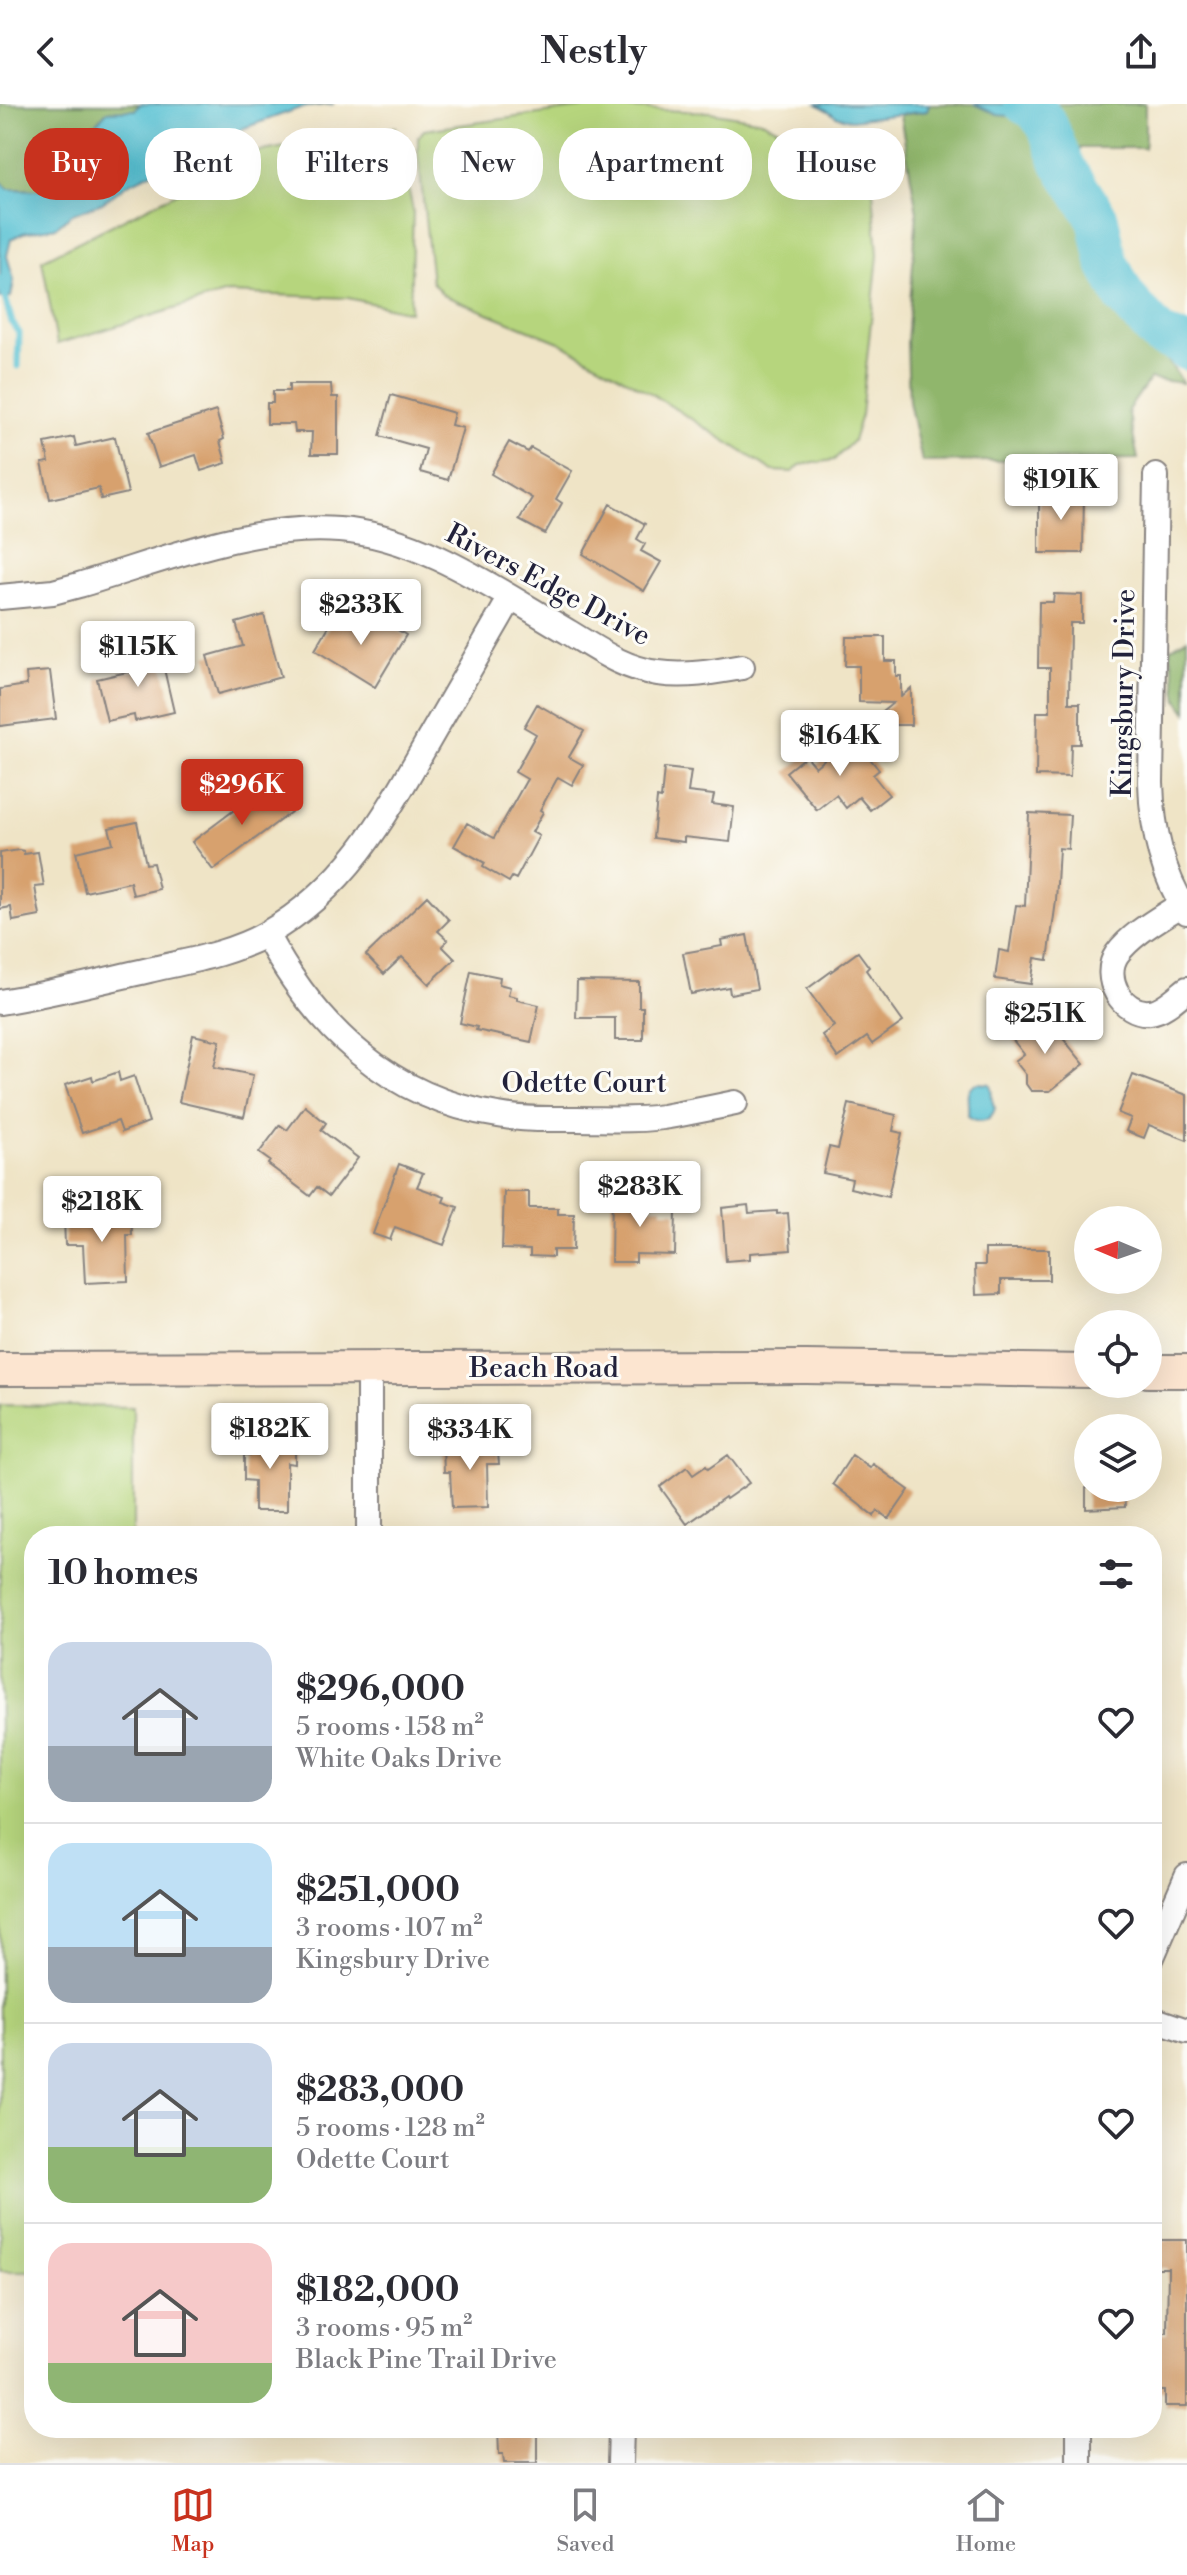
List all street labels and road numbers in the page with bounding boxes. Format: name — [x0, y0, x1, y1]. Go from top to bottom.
street label: Rivers Edge Drive — [440, 516, 656, 654]
street label: Kingsbury Drive — [1105, 588, 1143, 798]
street label: Odette Court — [501, 1066, 667, 1101]
street label: Beach Road — [468, 1351, 619, 1386]

